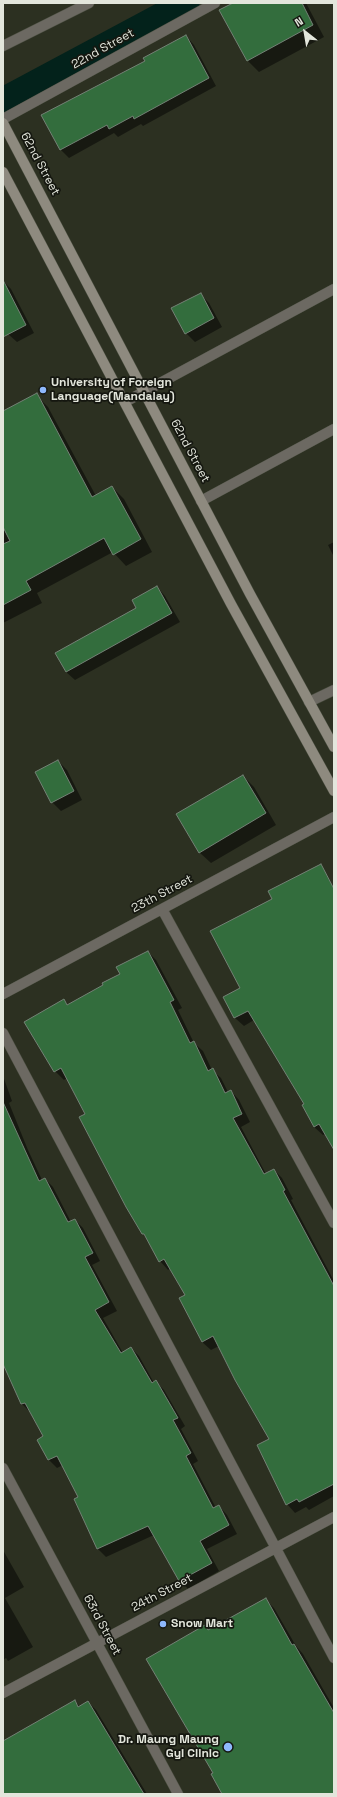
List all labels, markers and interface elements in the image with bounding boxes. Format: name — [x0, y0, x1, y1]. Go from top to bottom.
north arrow — [285, 12, 325, 52]
text: N — [292, 14, 306, 30]
street label: 22nd Street — [69, 26, 137, 72]
street label: 62nd Street — [17, 130, 63, 198]
place label: University of Foreign Language(Mandalay) — [51, 376, 175, 404]
marker: University of Foreign Language(Mandalay) — [38, 385, 48, 395]
street label: 62nd Street — [167, 417, 213, 485]
street label: 23th Street — [129, 872, 195, 916]
street label: 24th Street — [129, 1571, 195, 1615]
street label: 63rd Street — [80, 1592, 124, 1658]
place label: Snow Mart — [171, 1617, 233, 1631]
marker: Snow Mart — [158, 1619, 168, 1629]
place label: Dr. Maung Maung Gyi Clinic — [118, 1733, 219, 1761]
marker: Dr. Maung Maung Gyi Clinic — [222, 1741, 234, 1753]

